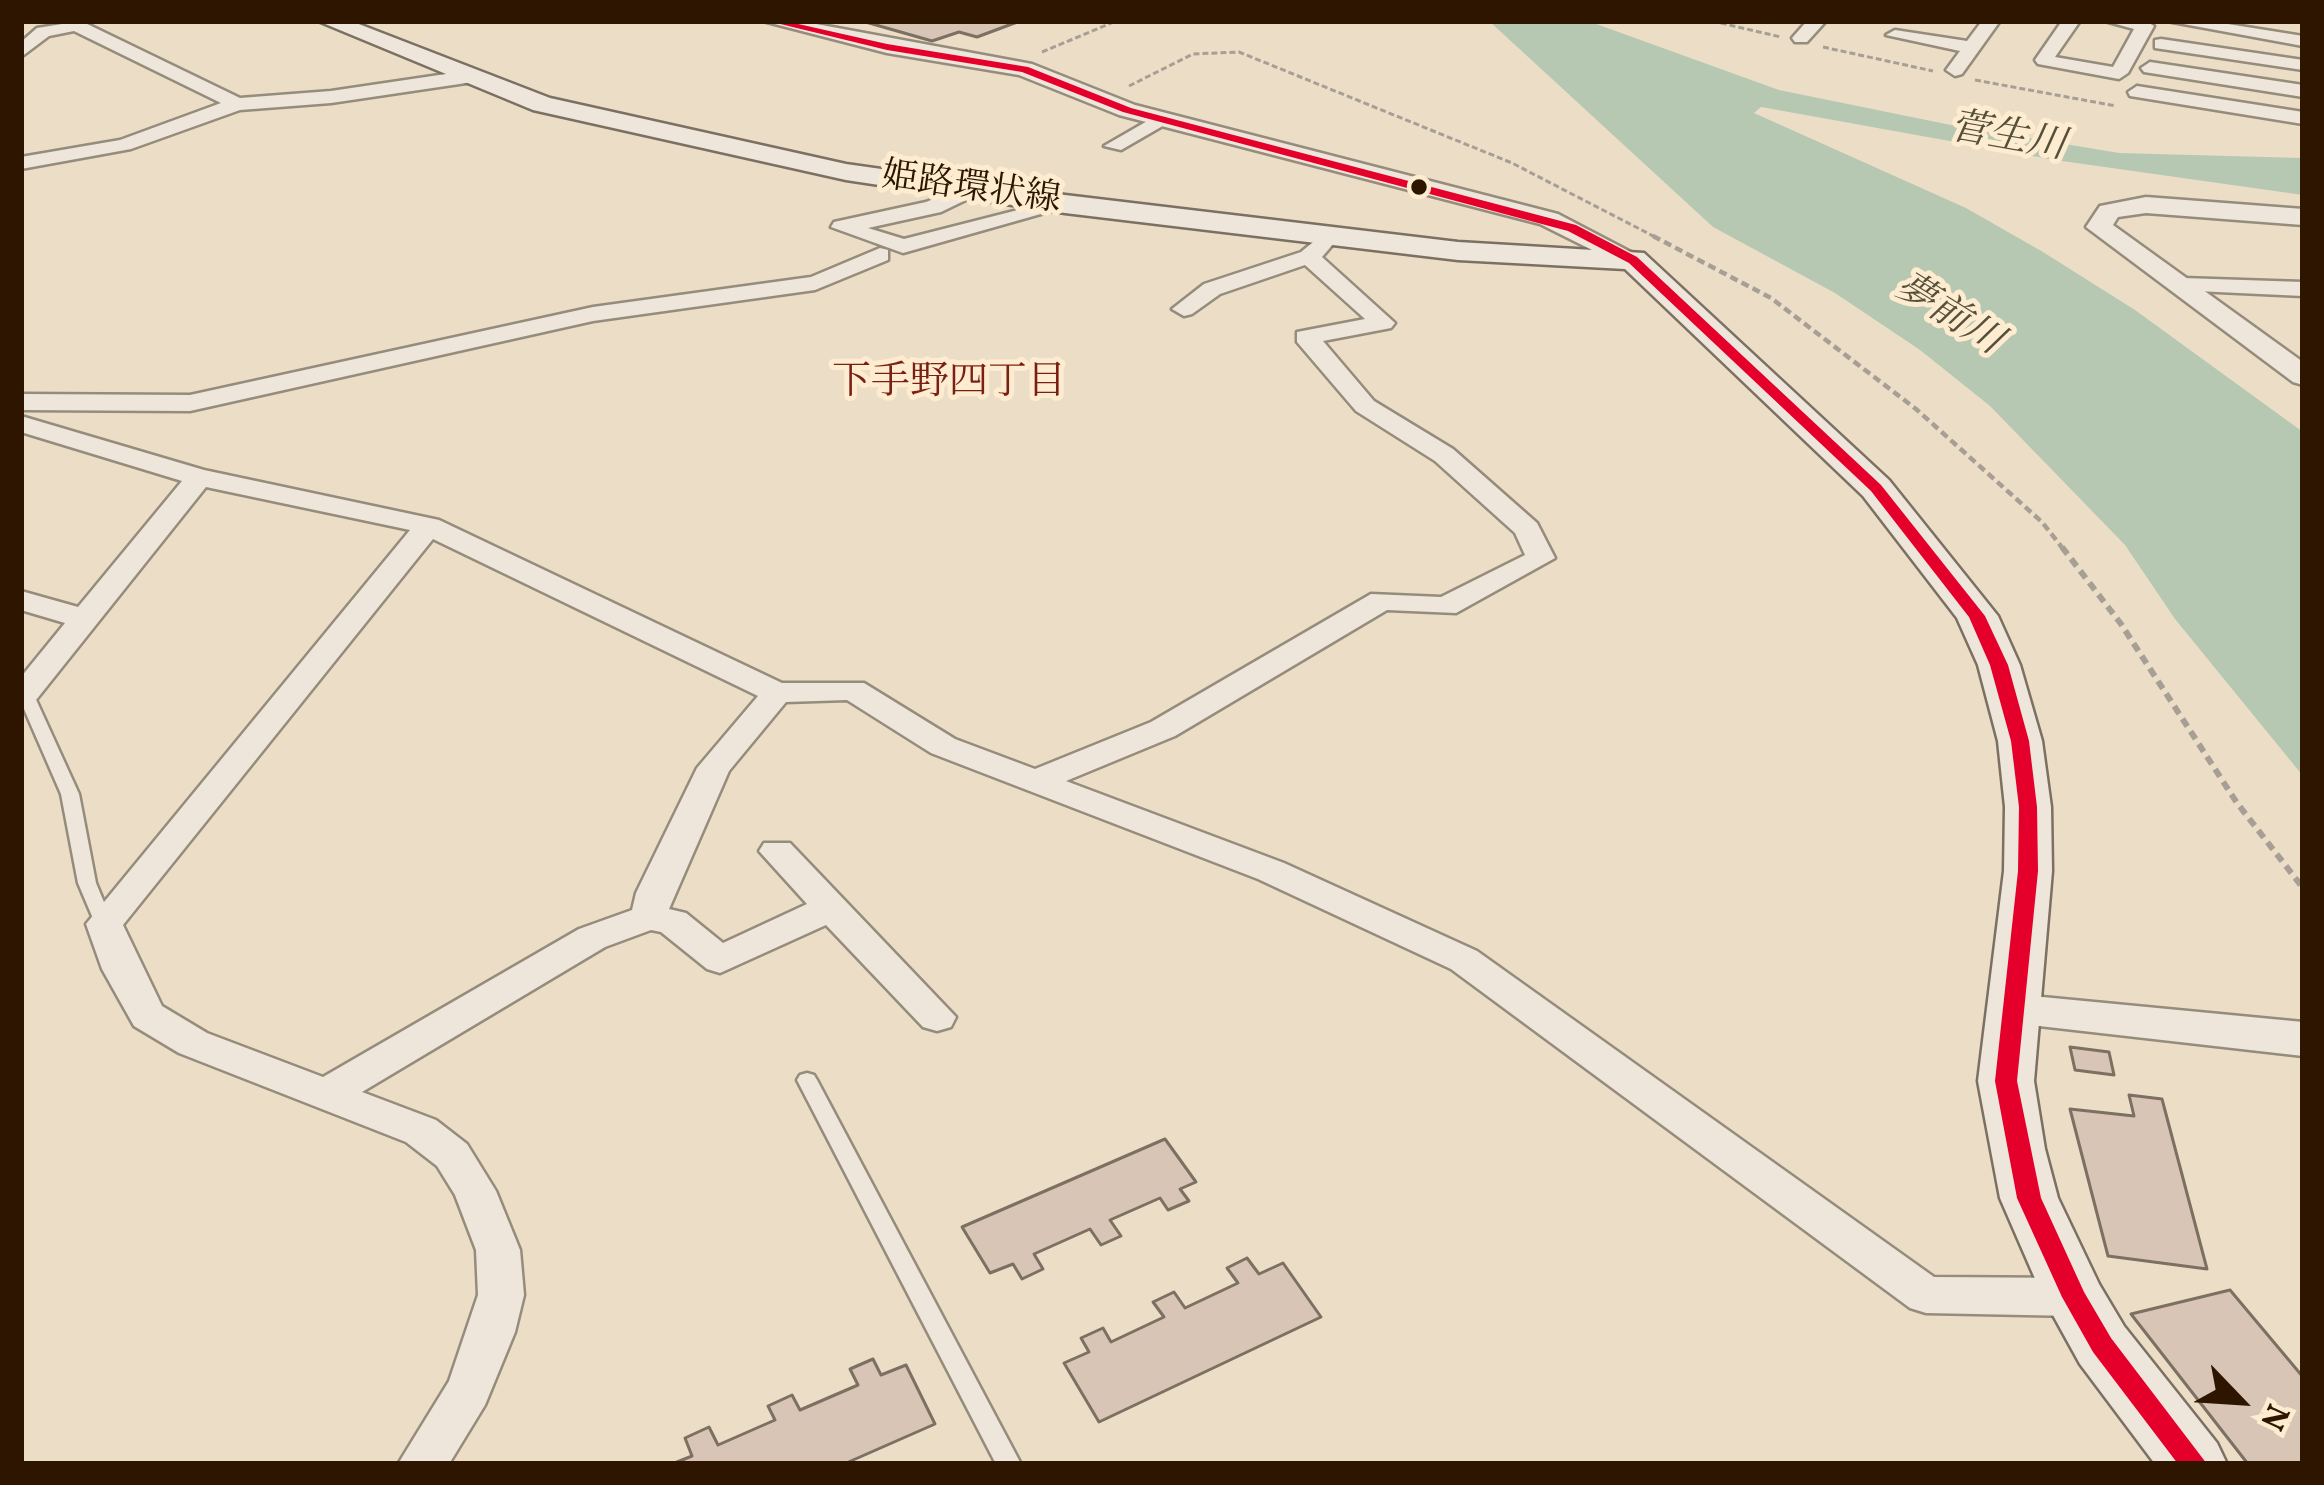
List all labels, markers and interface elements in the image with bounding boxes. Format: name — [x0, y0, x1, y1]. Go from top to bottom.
water label: 菅生川 — [1945, 107, 2069, 173]
street label: 姫路環状線 — [879, 157, 1063, 225]
unlabelled marker — [1408, 176, 1430, 198]
water label: 夢前川 — [1885, 266, 2009, 368]
district label: 下手野四丁目 — [832, 363, 1066, 409]
north arrow — [2180, 1341, 2300, 1461]
text: N — [2247, 1396, 2299, 1437]

